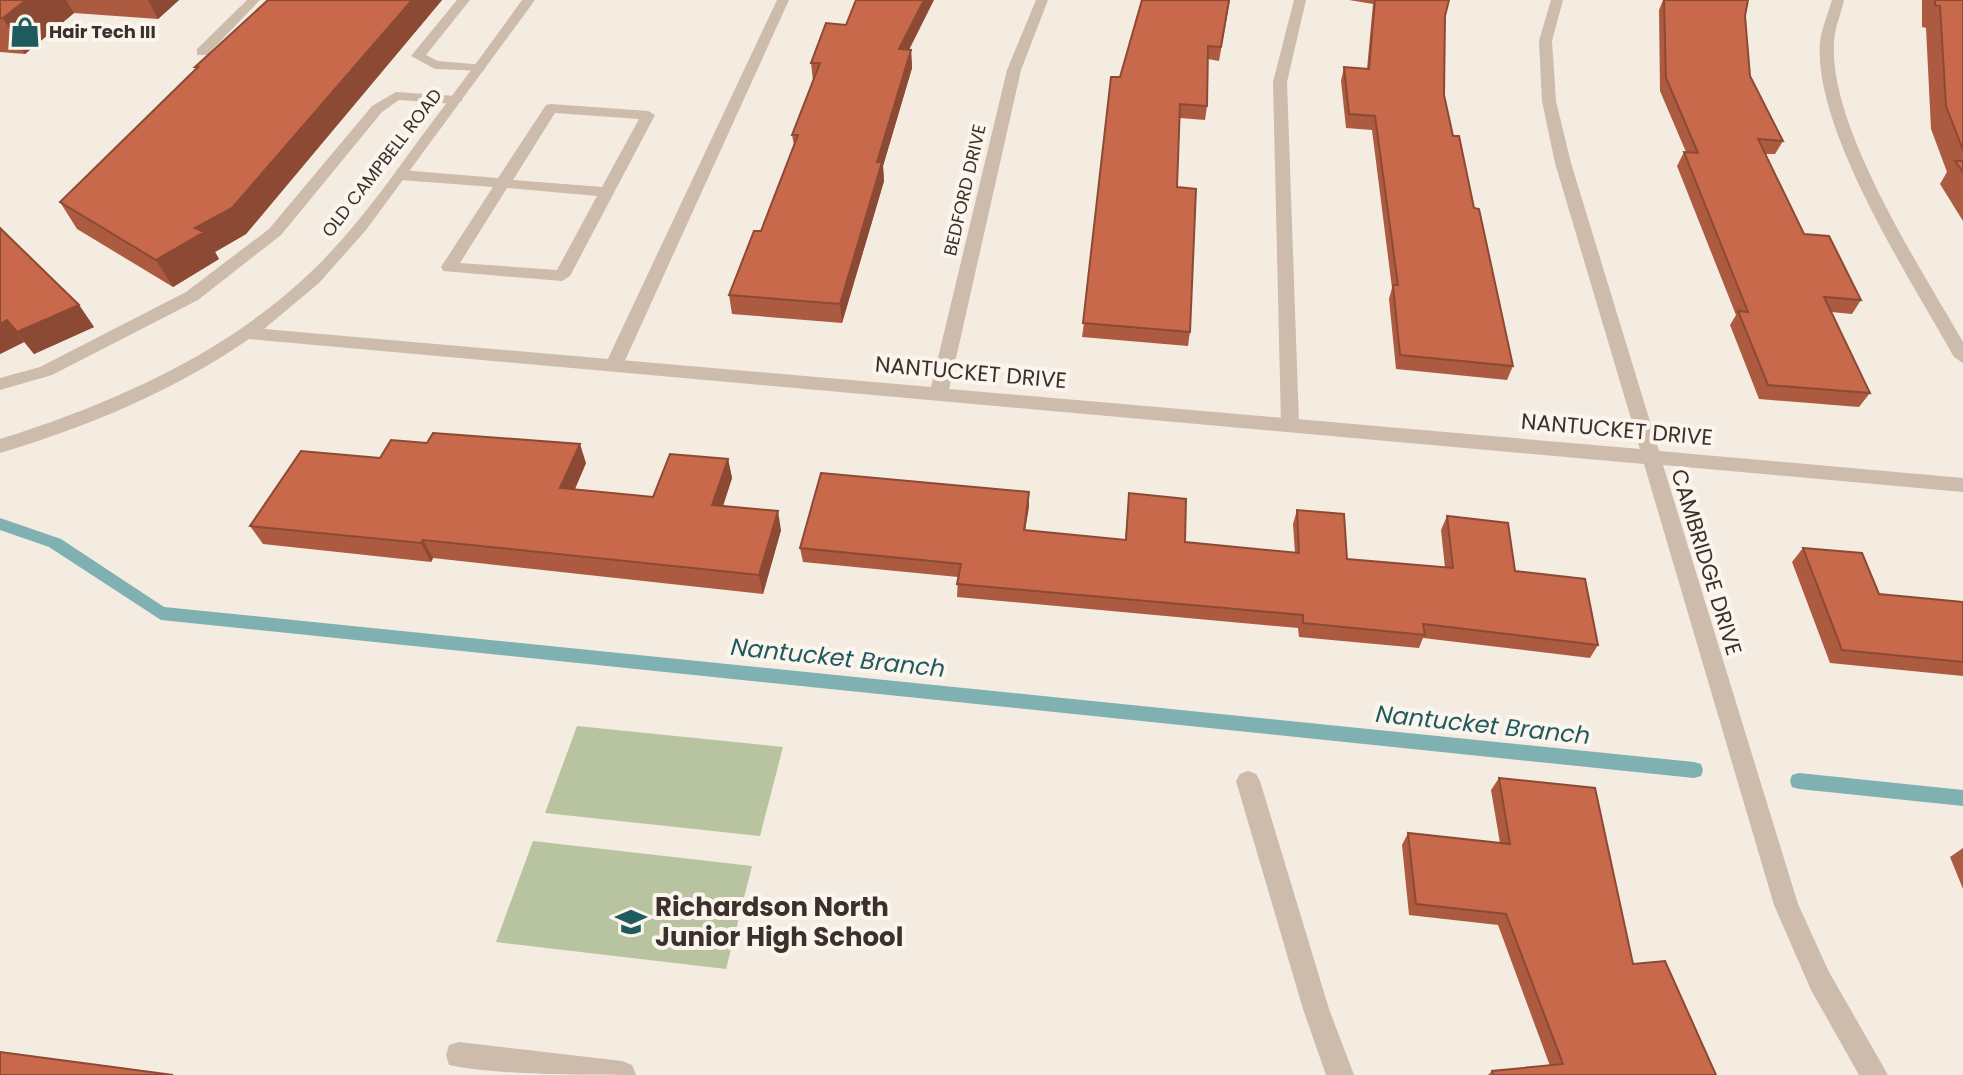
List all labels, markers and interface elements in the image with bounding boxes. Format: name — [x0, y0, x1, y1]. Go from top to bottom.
shop icon: Hair Tech III — [8, 15, 42, 49]
place label: Hair Tech III — [49, 19, 156, 44]
street label: OLD CAMPBELL ROAD — [316, 83, 447, 242]
street label: BEDFORD DRIVE — [937, 122, 992, 258]
street label: NANTUCKET DRIVE — [874, 349, 1068, 396]
street label: NANTUCKET DRIVE — [1520, 406, 1714, 453]
street label: CAMBRIDGE DRIVE — [1663, 465, 1750, 659]
water label: Nantucket Branch — [729, 630, 947, 685]
water label: Nantucket Branch — [1374, 697, 1592, 752]
place label: Richardson North Junior High School — [655, 889, 903, 955]
school or university icon: Richardson North Junior High School — [614, 905, 648, 939]

